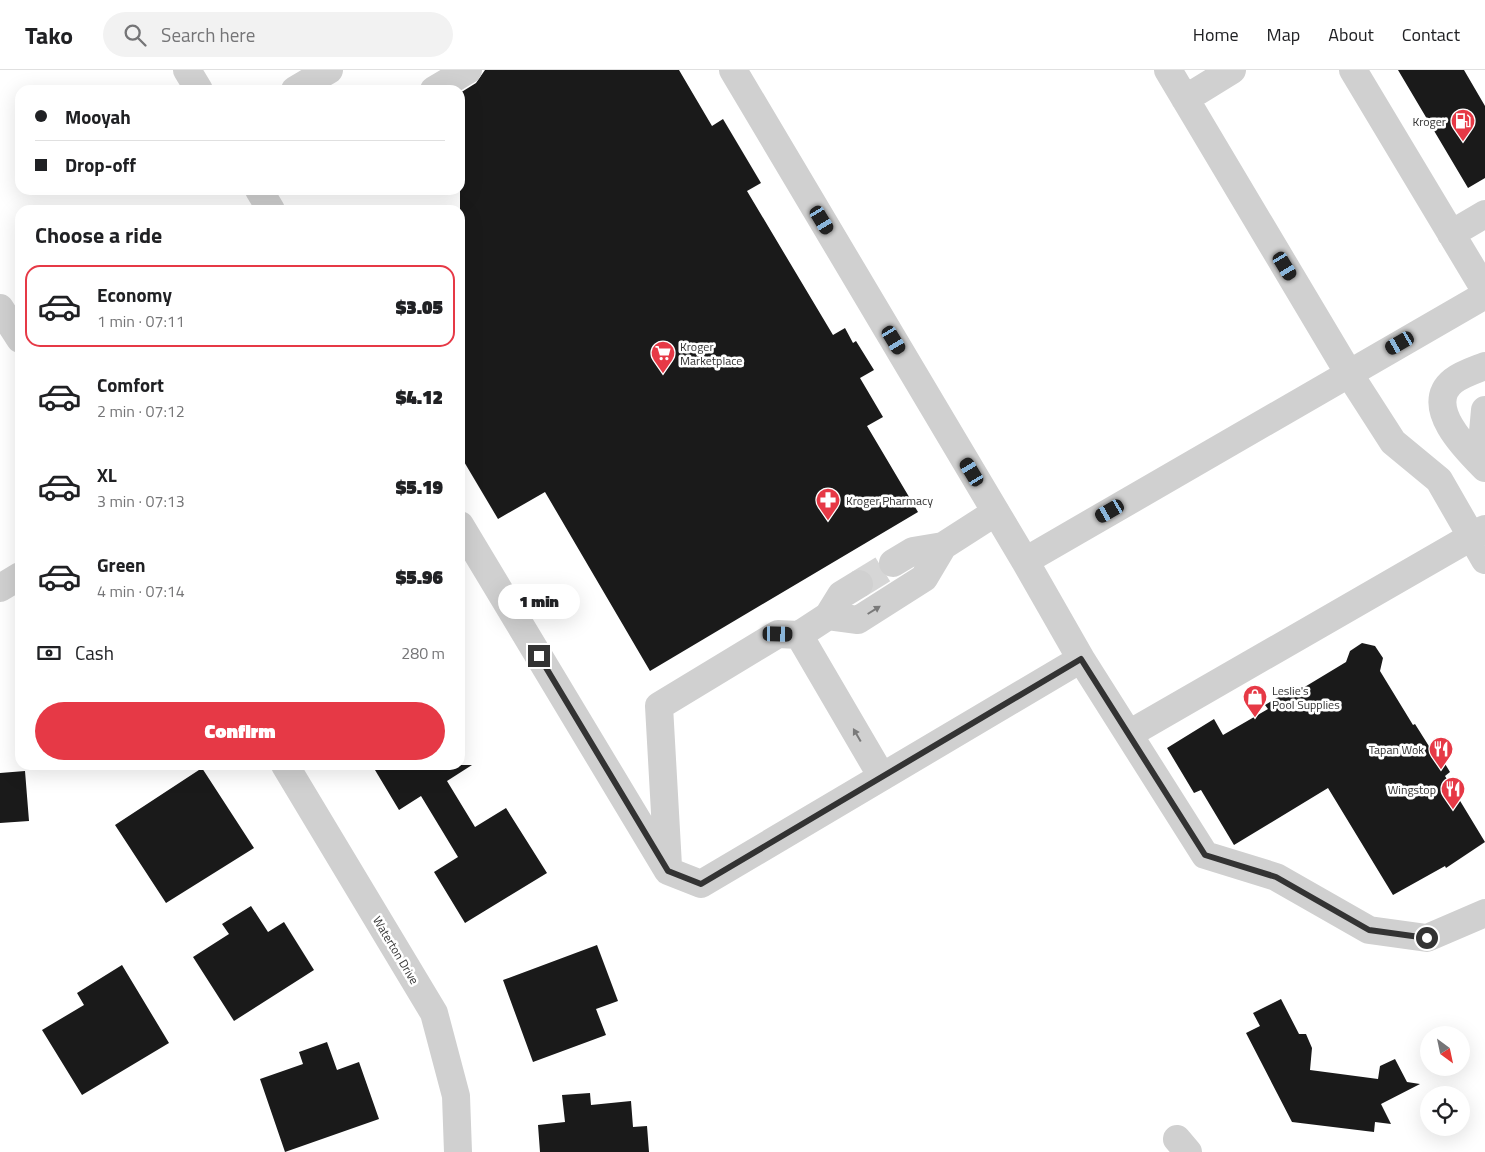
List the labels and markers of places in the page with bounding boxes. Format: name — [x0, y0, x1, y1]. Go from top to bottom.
fuel station icon: Kroger — [1450, 108, 1476, 142]
place label: Kroger — [1412, 112, 1446, 131]
place label: Kroger Marketplace — [680, 337, 742, 370]
supermarket icon: Kroger Marketplace — [650, 340, 676, 374]
pharmacy icon: Kroger Pharmacy — [815, 487, 841, 521]
place label: Kroger Pharmacy — [846, 491, 933, 510]
place label: Leslie's Pool Supplies — [1272, 681, 1340, 714]
shop icon: Leslie's Pool Supplies — [1242, 684, 1268, 718]
restaurant icon: Tapan Wok — [1428, 736, 1454, 770]
place label: Tapan Wok — [1369, 740, 1424, 759]
restaurant icon: Wingstop — [1440, 776, 1466, 810]
place label: Wingstop — [1388, 780, 1436, 799]

